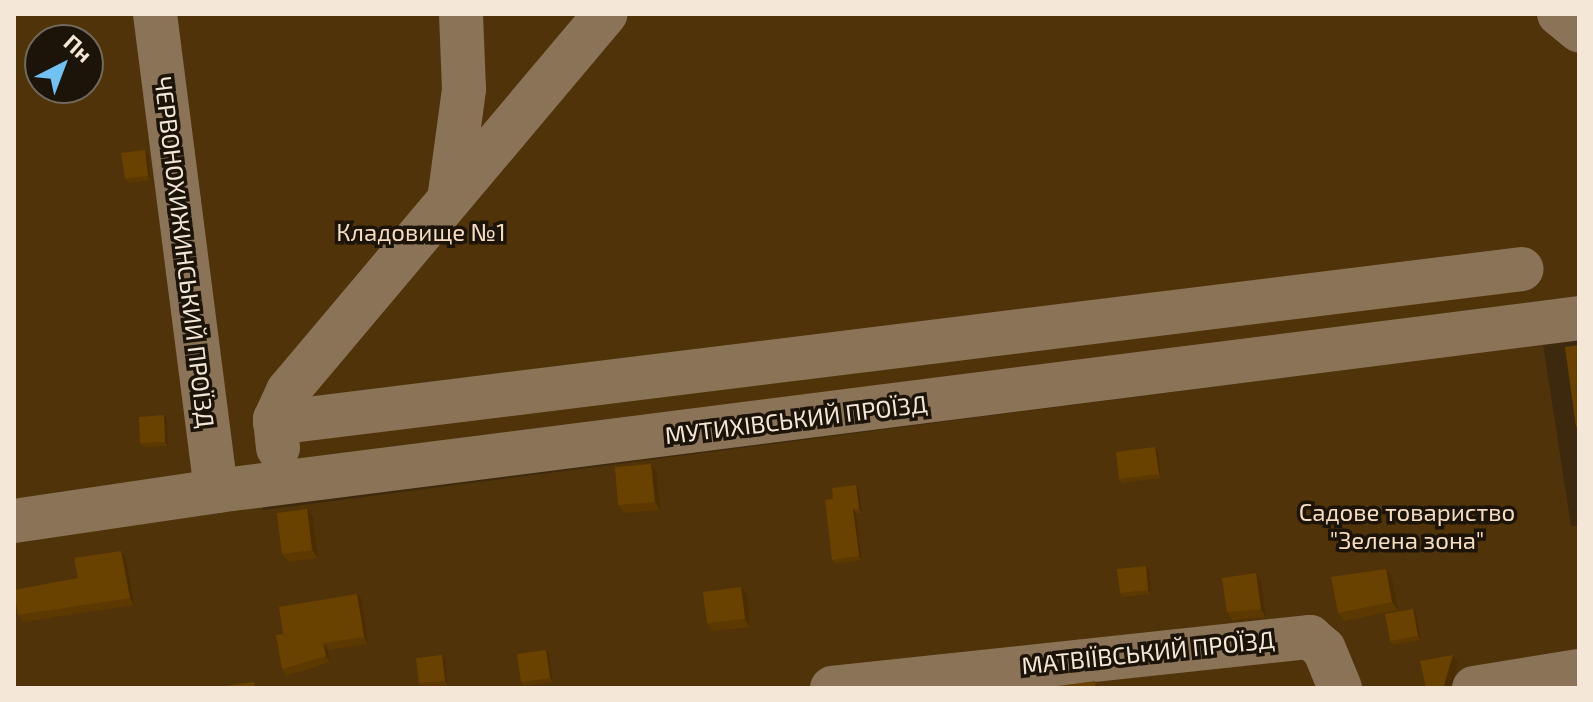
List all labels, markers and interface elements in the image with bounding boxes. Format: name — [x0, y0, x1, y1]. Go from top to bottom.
north arrow — [24, 24, 104, 104]
text: Пн — [59, 28, 98, 67]
street label: ЧЕРВОНОХИЖИНСЬКИЙ ПРОЇЗД — [149, 75, 221, 429]
park label: Кладовище №1 — [336, 218, 506, 246]
street label: МУТИХІВСЬКИЙ ПРОЇЗД — [663, 389, 929, 449]
park label: Садове товариство "Зелена зона" — [1299, 498, 1515, 554]
street label: МАТВІЇВСЬКИЙ ПРОЇЗД — [1020, 624, 1276, 680]

